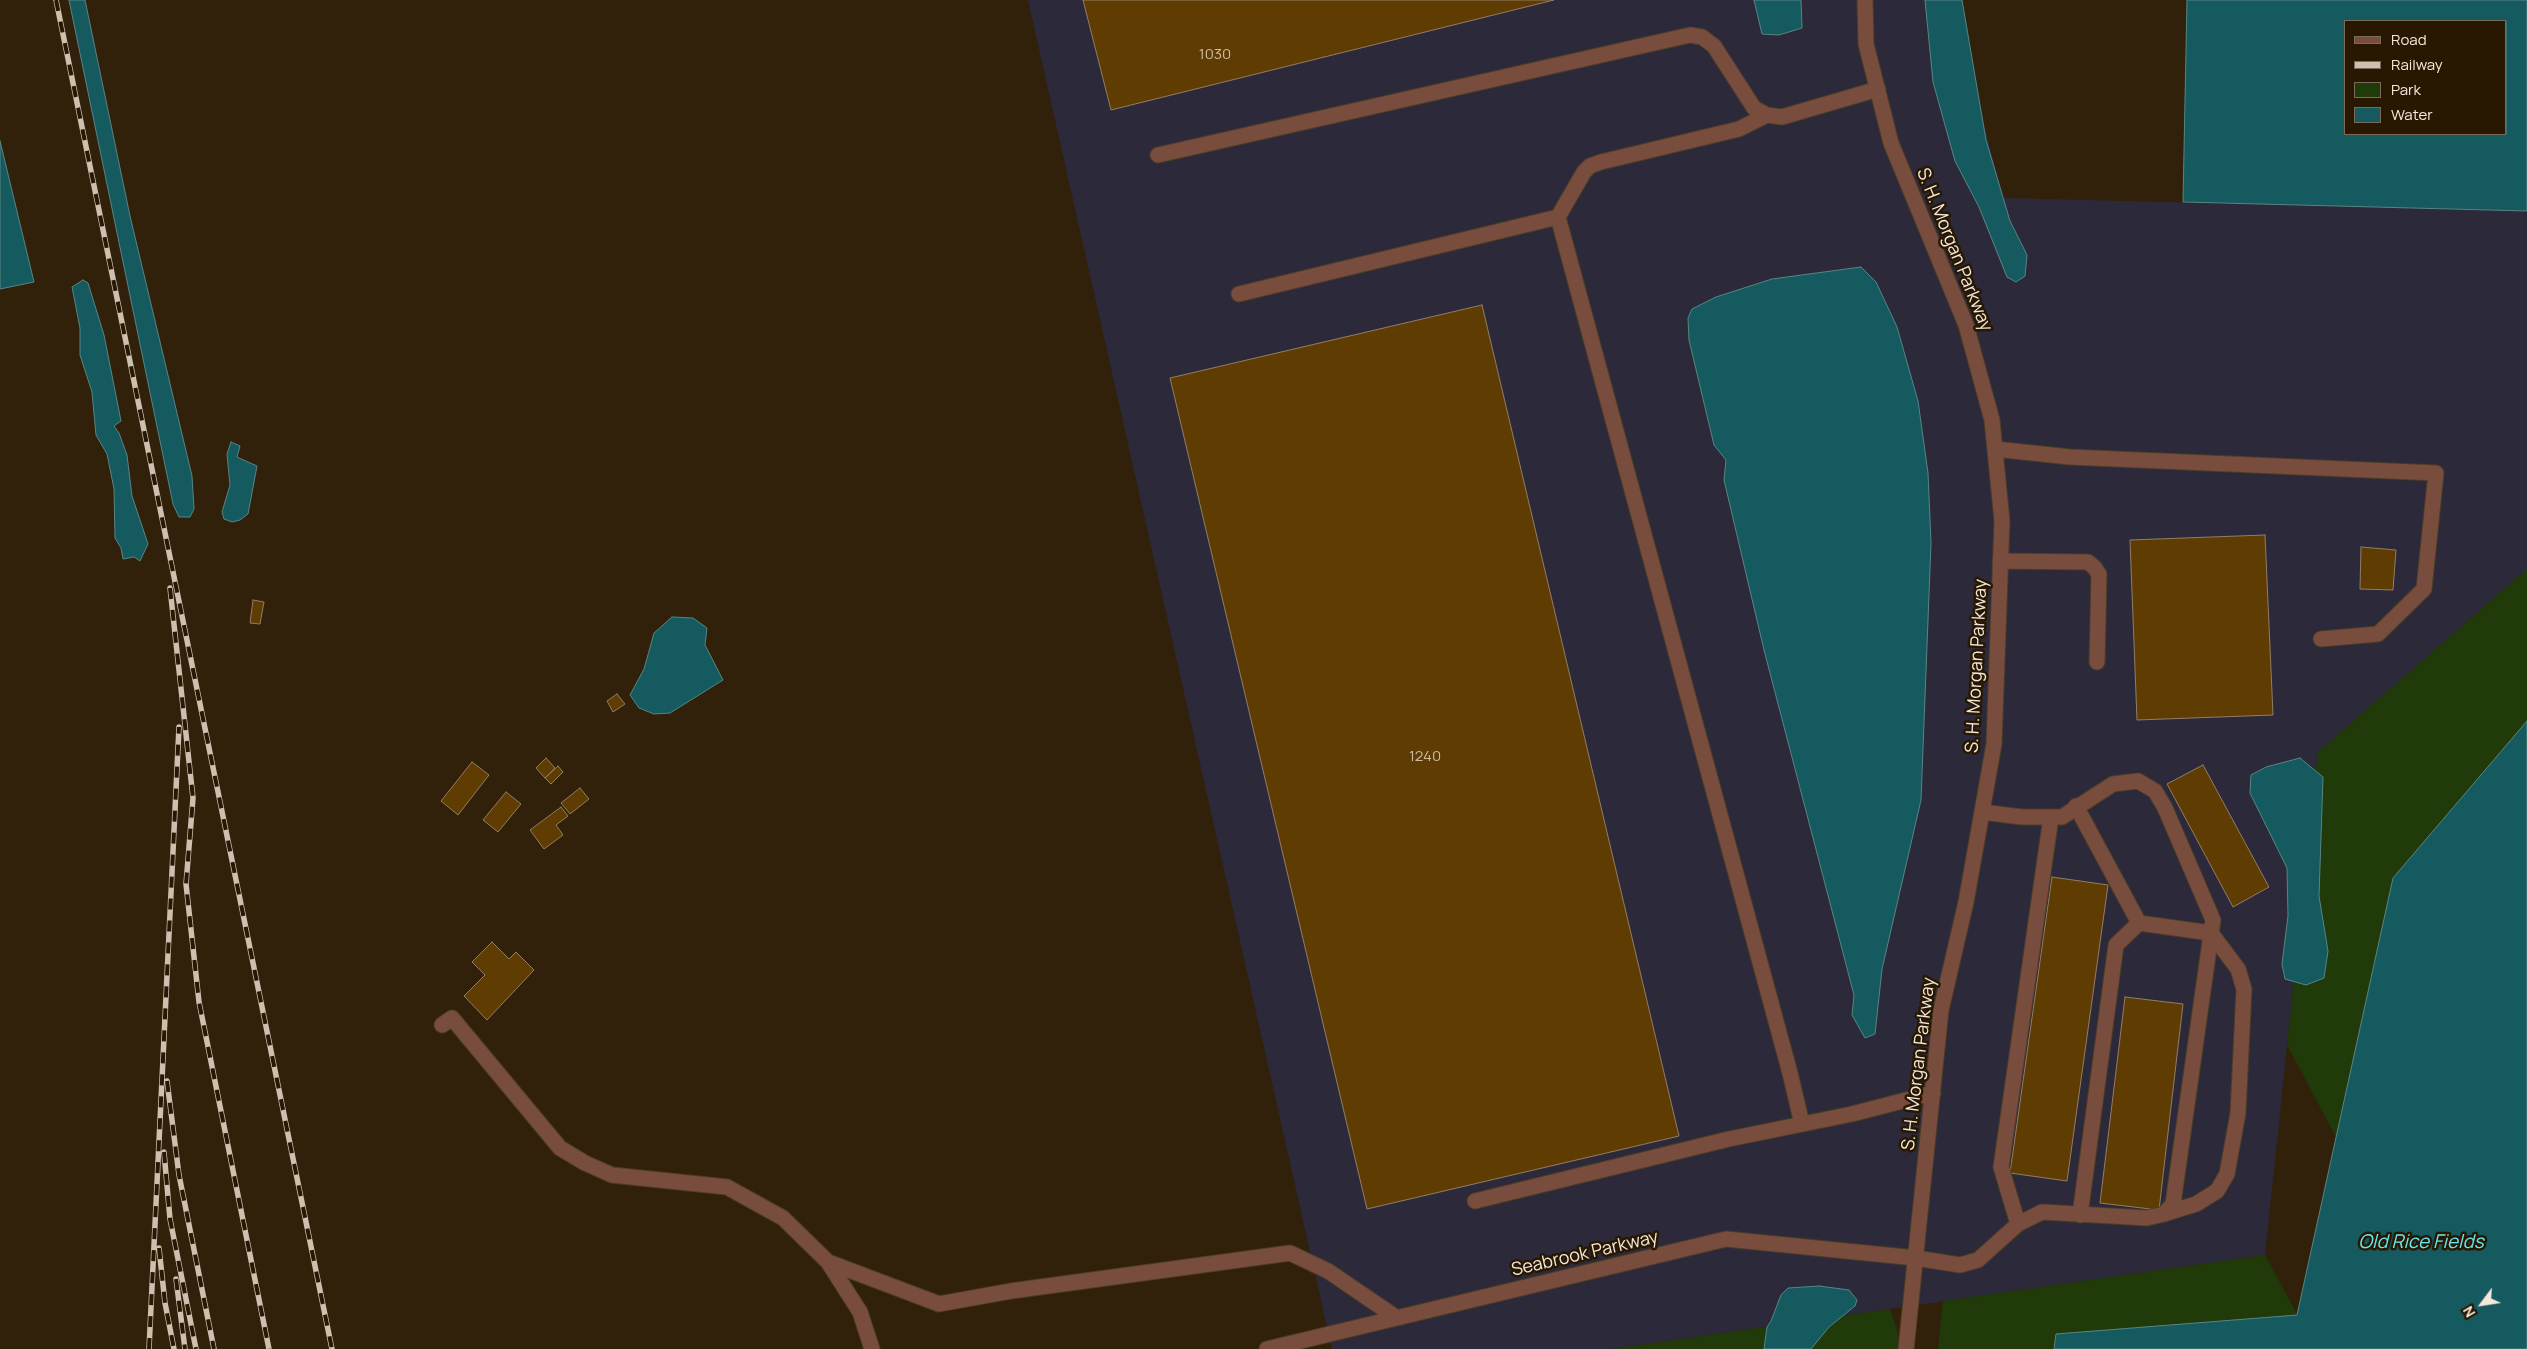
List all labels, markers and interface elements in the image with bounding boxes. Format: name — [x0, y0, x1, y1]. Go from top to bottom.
legend — [2344, 20, 2507, 135]
text: Road — [2391, 29, 2427, 50]
house number: 1030 — [1199, 46, 1231, 64]
text: Railway — [2391, 54, 2443, 75]
text: Park — [2391, 79, 2421, 100]
text: Water — [2391, 104, 2433, 125]
street label: S. H. Morgan Parkway — [1911, 165, 1997, 335]
street label: S. H. Morgan Parkway — [1962, 578, 1992, 754]
house number: 1240 — [1409, 748, 1441, 766]
street label: S. H. Morgan Parkway — [1898, 976, 1940, 1152]
street label: Seabrook Parkway — [1509, 1227, 1661, 1281]
water label: Old Rice Fields — [2358, 1232, 2484, 1254]
north arrow — [2457, 1279, 2507, 1329]
text: N — [2458, 1303, 2479, 1321]

